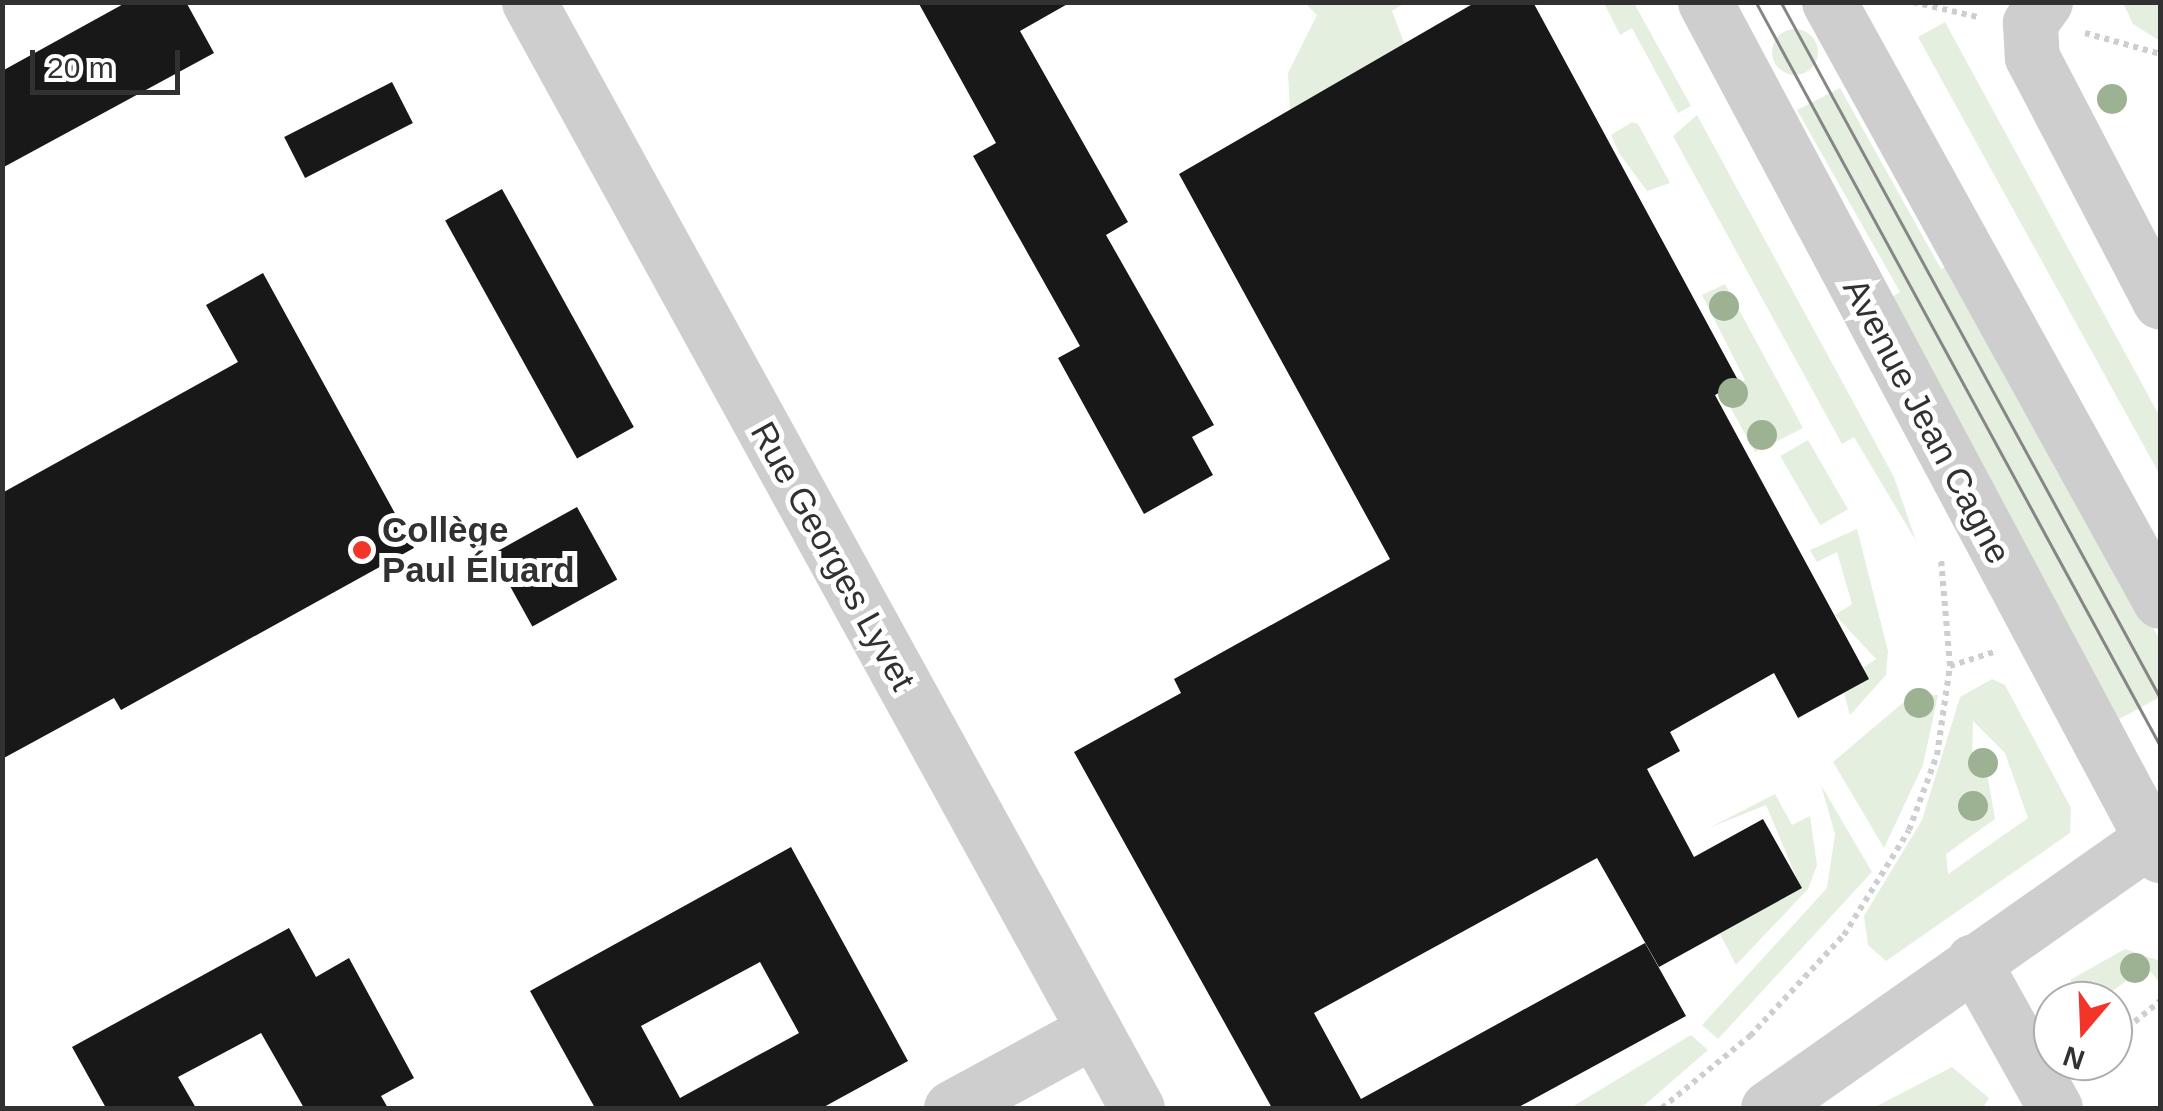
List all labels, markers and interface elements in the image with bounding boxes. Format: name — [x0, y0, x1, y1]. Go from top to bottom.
scale bar — [35, 30, 185, 92]
text: 20 m — [47, 51, 114, 84]
street label: Avenue Jean Cagne — [1834, 271, 2020, 571]
street label: Rue Georges Lyvet — [742, 415, 924, 697]
place label: Collège Paul Éluard — [382, 509, 575, 591]
marker: Collège Paul Éluard — [351, 539, 373, 561]
north arrow — [2033, 981, 2133, 1081]
text: N — [2059, 1040, 2088, 1076]

